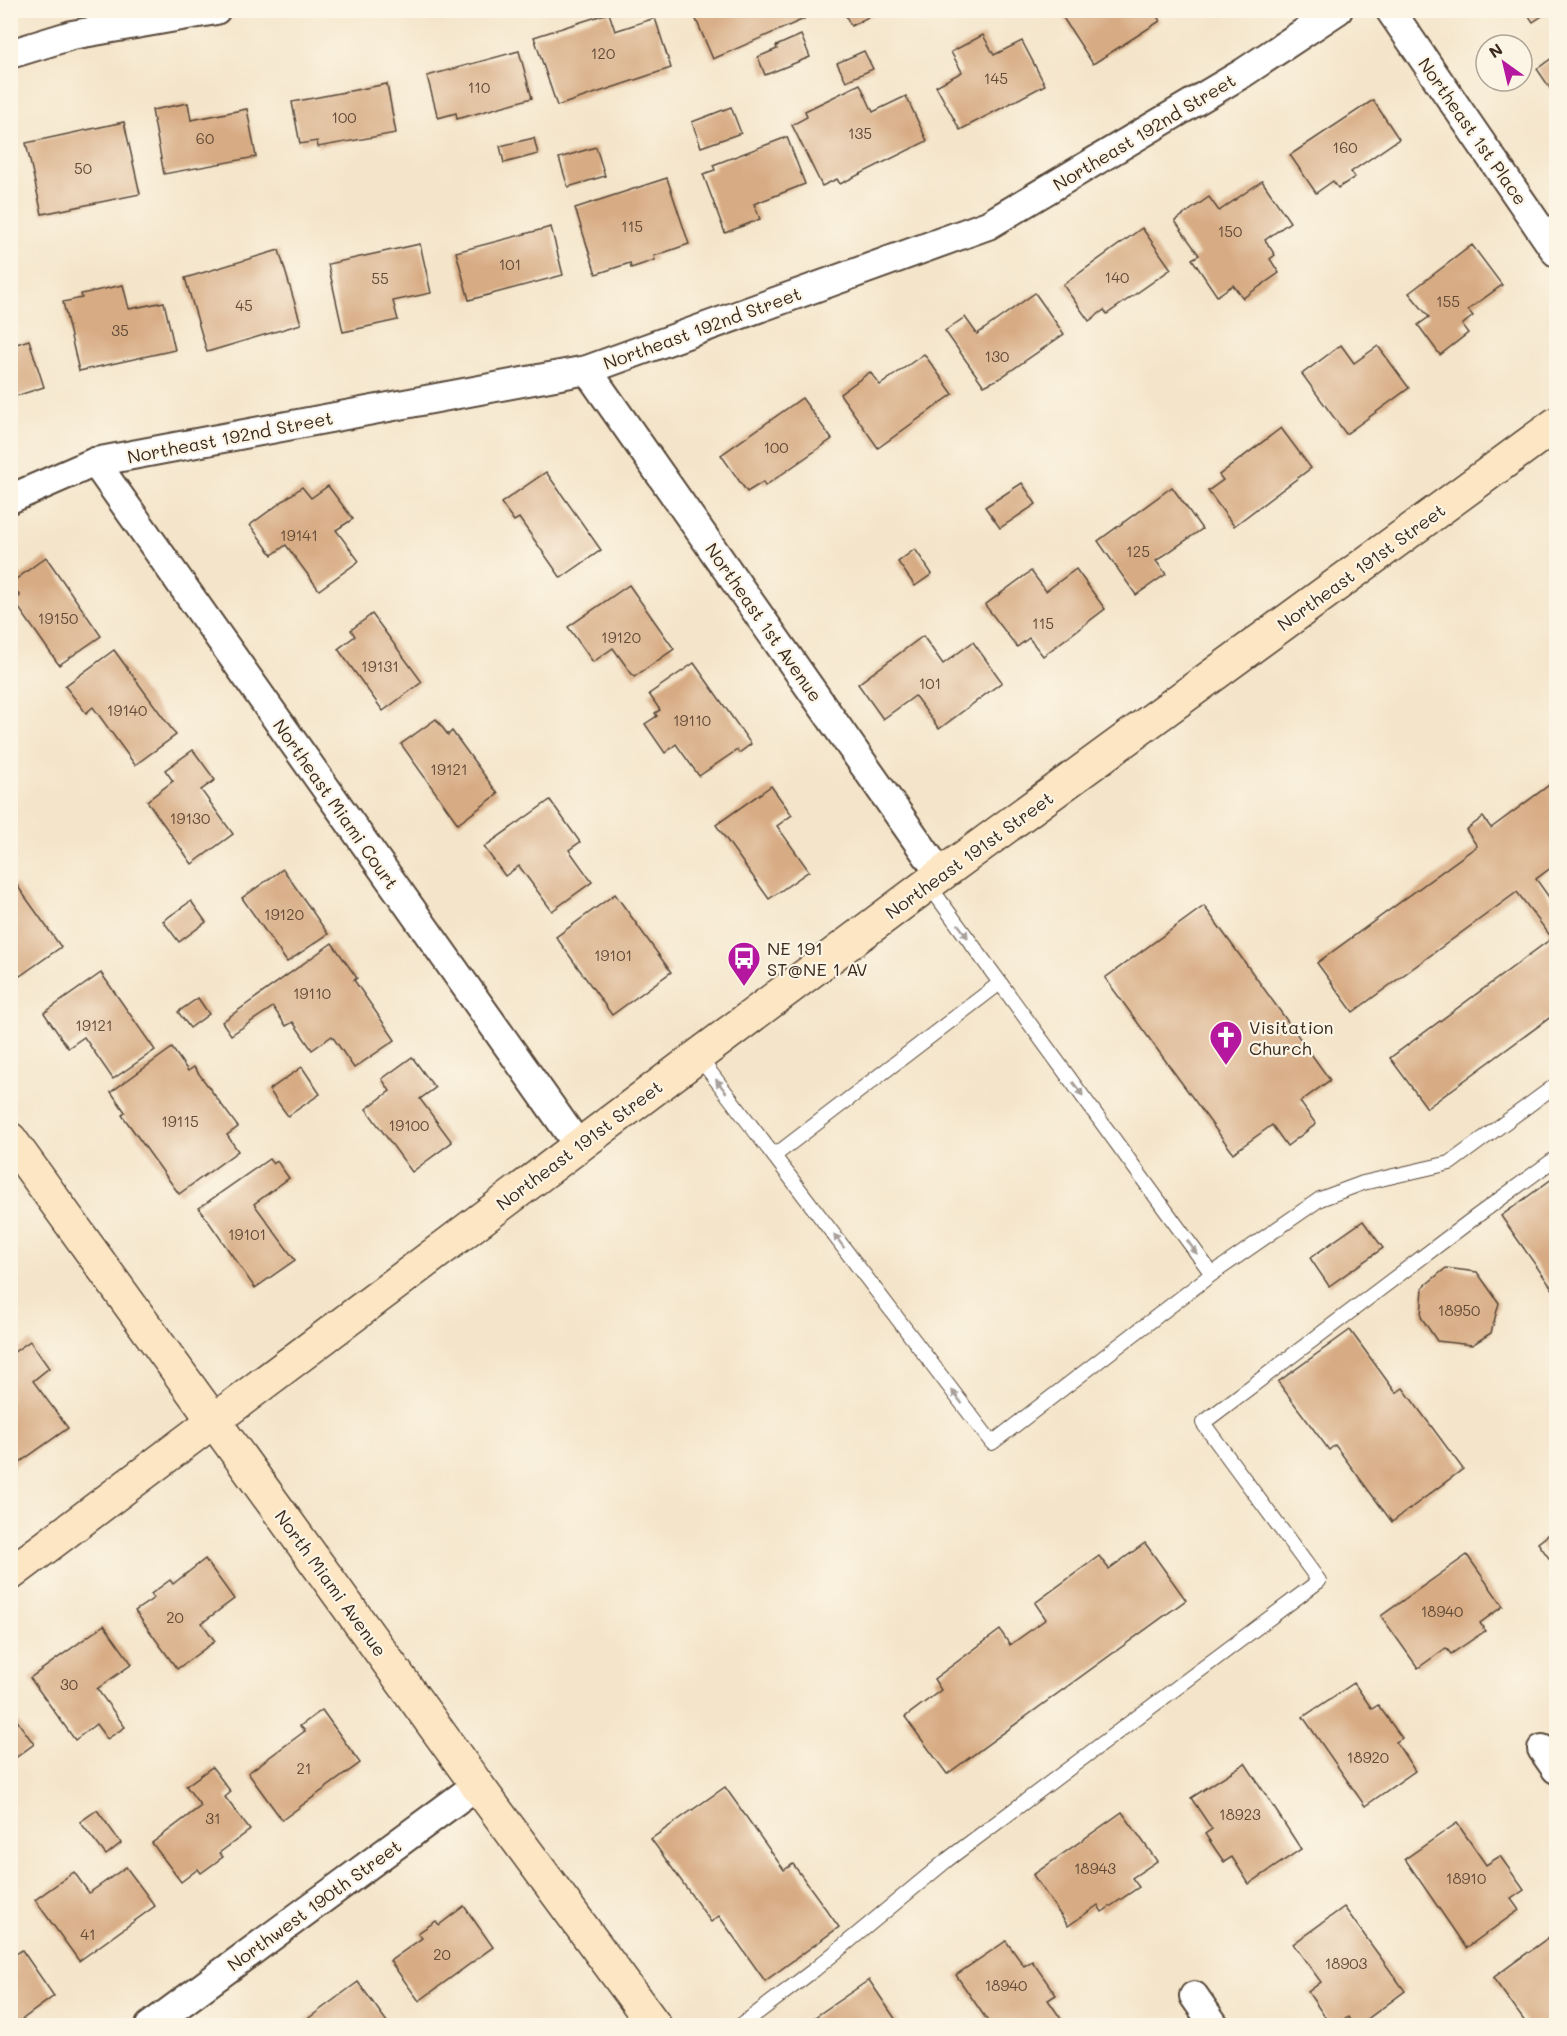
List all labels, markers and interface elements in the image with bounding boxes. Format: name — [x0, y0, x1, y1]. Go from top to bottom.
north arrow — [1474, 33, 1534, 93]
text: N — [1484, 38, 1506, 62]
house number: 120 — [591, 43, 615, 63]
street label: Northeast 1st Place — [1413, 53, 1533, 209]
house number: 145 — [984, 68, 1008, 88]
street label: Northeast 192nd Street — [1048, 68, 1240, 196]
house number: 110 — [468, 77, 490, 97]
house number: 100 — [331, 107, 357, 127]
house number: 135 — [848, 123, 872, 143]
house number: 60 — [196, 128, 214, 148]
house number: 160 — [1332, 137, 1358, 157]
house number: 50 — [74, 158, 92, 178]
house number: 115 — [621, 216, 643, 236]
house number: 150 — [1218, 221, 1242, 241]
house number: 101 — [499, 254, 521, 274]
house number: 140 — [1105, 267, 1129, 287]
house number: 55 — [371, 268, 389, 288]
street label: Northeast 192nd Street — [600, 281, 804, 375]
house number: 155 — [1436, 291, 1460, 311]
house number: 45 — [235, 295, 253, 315]
house number: 35 — [111, 320, 129, 340]
house number: 130 — [985, 346, 1009, 366]
street label: Northeast 192nd Street — [125, 405, 335, 469]
house number: 100 — [763, 437, 789, 457]
street label: Northeast 191st Street — [1272, 498, 1450, 636]
house number: 19141 — [280, 525, 318, 545]
street label: Northeast 1st Avenue — [700, 538, 828, 706]
house number: 125 — [1126, 541, 1150, 561]
house number: 19150 — [38, 608, 78, 628]
house number: 115 — [1032, 613, 1054, 633]
house number: 19120 — [601, 627, 641, 647]
house number: 19131 — [361, 656, 399, 676]
house number: 101 — [919, 673, 941, 693]
house number: 19140 — [107, 700, 147, 720]
house number: 19110 — [673, 710, 711, 730]
street label: Northeast Miami Court — [268, 714, 404, 894]
house number: 19121 — [430, 759, 468, 779]
street label: Northeast 191st Street — [880, 786, 1058, 924]
house number: 19130 — [170, 808, 210, 828]
house number: 19120 — [264, 904, 304, 924]
one-way arrow — [957, 923, 969, 939]
place label: NE 191 ST@NE 1 AV — [767, 936, 868, 981]
bus stop icon: NE 191 ST@NE 1 AV — [726, 940, 762, 987]
house number: 19101 — [594, 945, 632, 965]
house number: 19110 — [293, 983, 331, 1003]
house number: 19121 — [75, 1015, 113, 1035]
place label: Visitation Church — [1249, 1015, 1334, 1060]
church icon: Visitation Church — [1208, 1019, 1244, 1066]
street label: Northeast 191st Street — [491, 1075, 667, 1215]
one-way arrow — [715, 1078, 727, 1094]
one-way arrow — [1071, 1081, 1084, 1097]
house number: 19115 — [161, 1111, 199, 1131]
house number: 19100 — [389, 1115, 429, 1135]
house number: 19101 — [228, 1224, 266, 1244]
one-way arrow — [833, 1234, 845, 1250]
one-way arrow — [1186, 1239, 1198, 1254]
house number: 18950 — [1438, 1300, 1480, 1320]
one-way arrow — [951, 1389, 963, 1405]
street label: North Miami Avenue — [270, 1505, 392, 1661]
house number: 18940 — [1421, 1601, 1463, 1621]
house number: 20 — [166, 1607, 184, 1627]
house number: 30 — [60, 1674, 78, 1694]
house number: 18920 — [1347, 1747, 1389, 1767]
house number: 21 — [296, 1758, 312, 1778]
house number: 18923 — [1219, 1804, 1261, 1824]
house number: 31 — [205, 1808, 221, 1828]
street label: Northwest 190th Street — [222, 1834, 406, 1976]
house number: 18943 — [1074, 1858, 1116, 1878]
house number: 18910 — [1446, 1868, 1486, 1888]
house number: 41 — [80, 1924, 96, 1944]
house number: 20 — [433, 1944, 451, 1964]
house number: 18903 — [1325, 1953, 1368, 1973]
house number: 18940 — [985, 1975, 1027, 1995]

